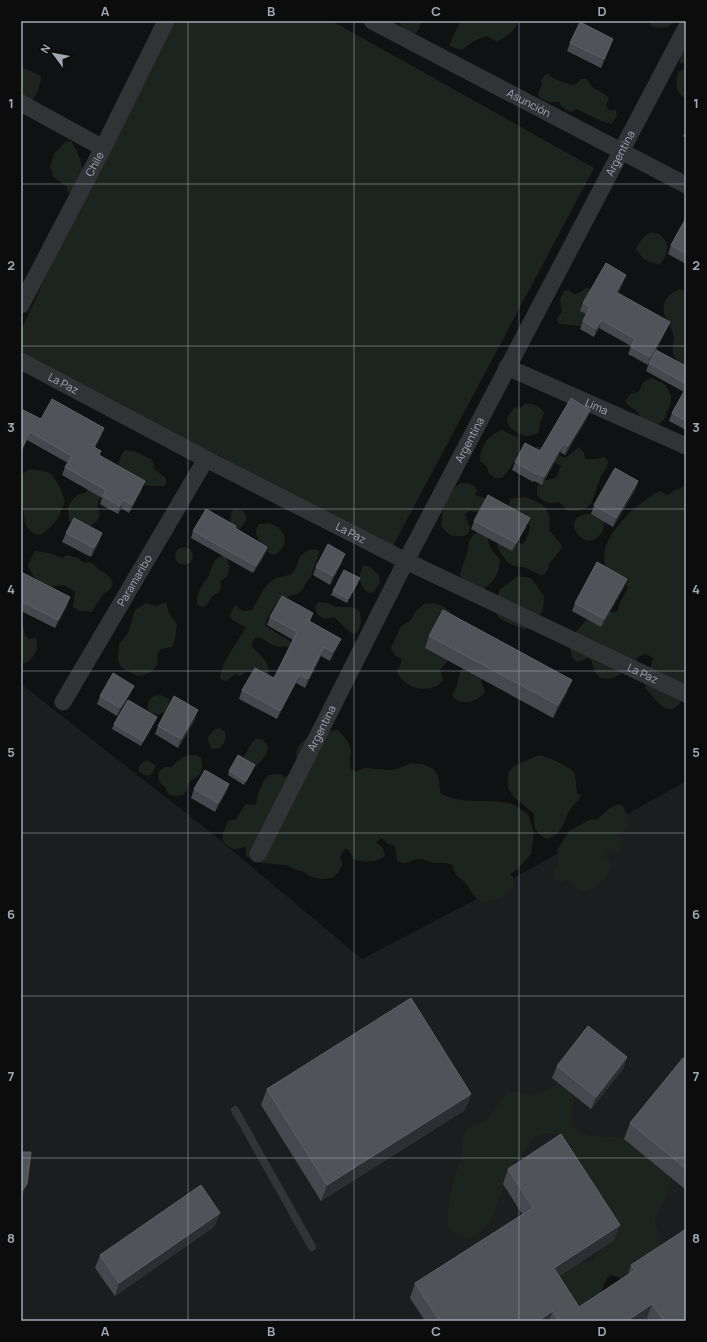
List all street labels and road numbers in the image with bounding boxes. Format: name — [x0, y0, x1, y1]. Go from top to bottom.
street label: Asunción — [505, 85, 554, 120]
street label: Argentina — [602, 127, 638, 178]
street label: Chile — [81, 148, 107, 179]
street label: La Paz — [46, 369, 82, 397]
street label: Lima — [583, 394, 611, 418]
street label: Argentina — [451, 414, 487, 465]
street label: La Paz — [333, 518, 369, 547]
street label: Paramaribo — [113, 551, 155, 609]
street label: La Paz — [625, 659, 661, 687]
street label: Argentina — [303, 702, 339, 753]

